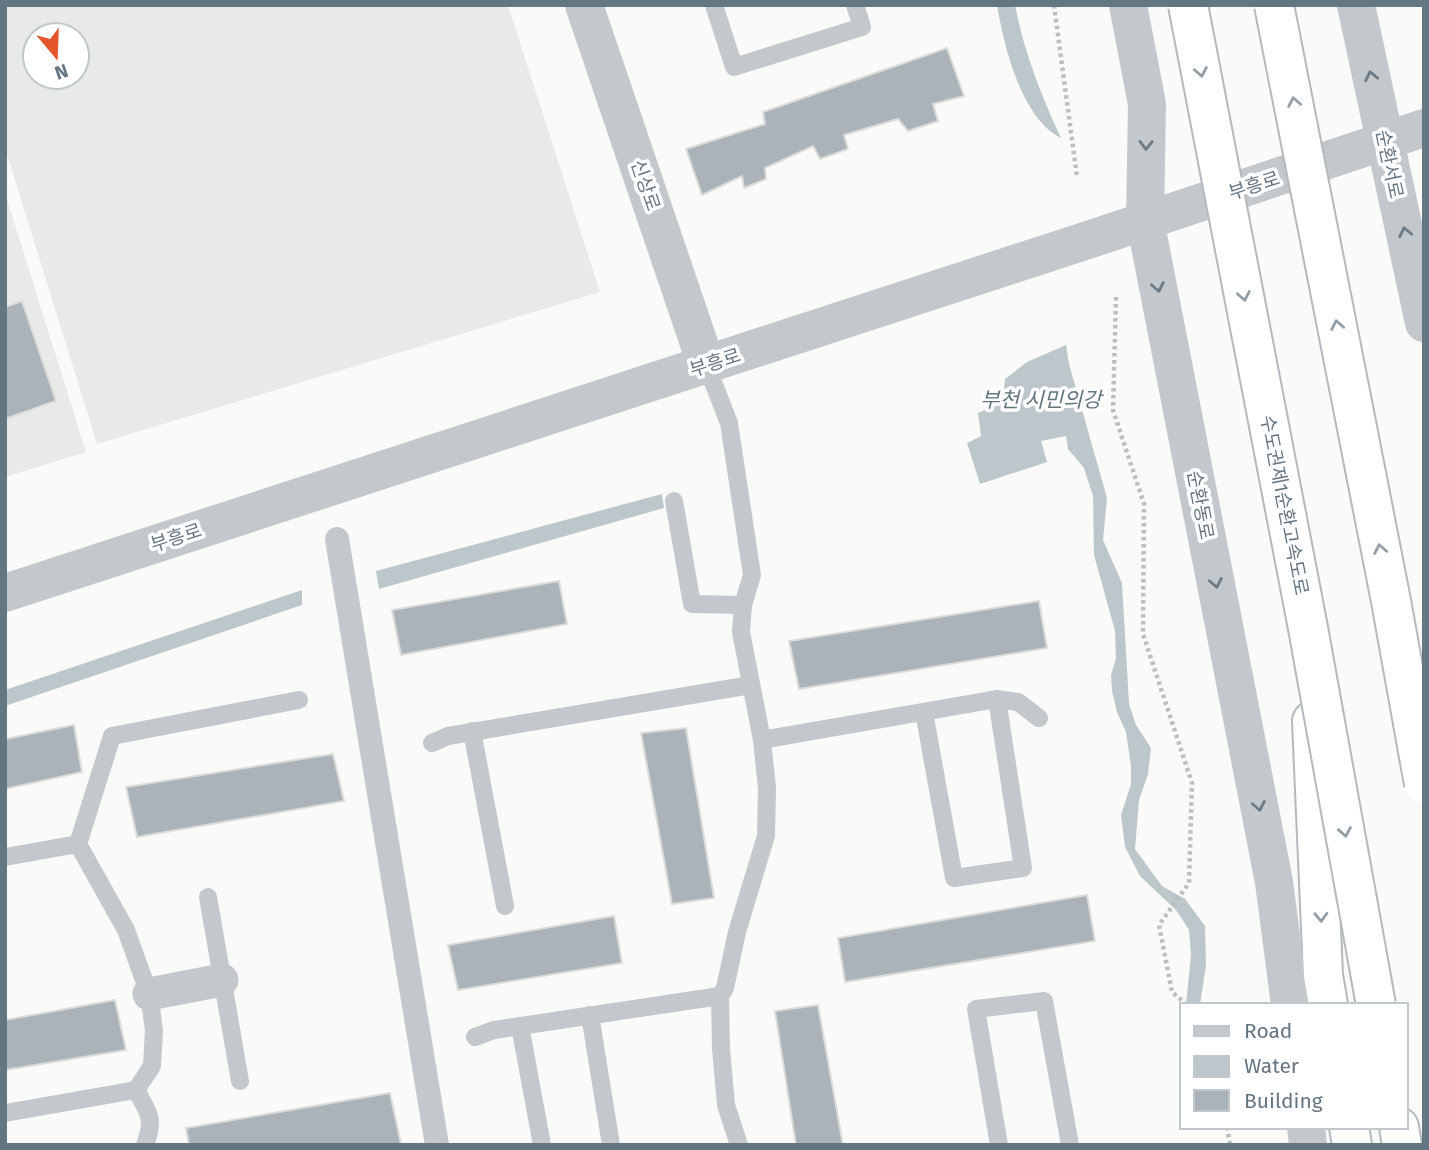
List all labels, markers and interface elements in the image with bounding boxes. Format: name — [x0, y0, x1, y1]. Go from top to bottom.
north arrow — [21, 21, 91, 91]
text: N — [52, 59, 71, 85]
one-way arrow — [1193, 66, 1208, 78]
one-way arrow — [1365, 70, 1380, 82]
one-way arrow — [1288, 96, 1303, 108]
street label: 순환서로 — [1371, 128, 1408, 201]
one-way arrow — [1138, 140, 1154, 151]
street label: 신상로 — [626, 157, 665, 214]
street label: 부흥로 — [1226, 166, 1283, 205]
one-way arrow — [1398, 226, 1413, 238]
one-way arrow — [1150, 281, 1165, 293]
one-way arrow — [1236, 290, 1251, 302]
one-way arrow — [1331, 319, 1346, 331]
street label: 부흥로 — [687, 343, 744, 382]
water label: 부천 시민의강 — [980, 387, 1104, 413]
street label: 수도권제1순환고속도로 — [1256, 413, 1313, 597]
street label: 순환동로 — [1183, 469, 1218, 542]
street label: 부흥로 — [148, 518, 205, 557]
one-way arrow — [1374, 543, 1389, 555]
one-way arrow — [1208, 577, 1223, 589]
one-way arrow — [1251, 800, 1266, 812]
one-way arrow — [1337, 826, 1352, 838]
one-way arrow — [1313, 911, 1328, 922]
legend — [1180, 1003, 1408, 1129]
text: Road — [1244, 1018, 1292, 1044]
text: Water — [1244, 1053, 1299, 1079]
text: Building — [1244, 1088, 1323, 1114]

